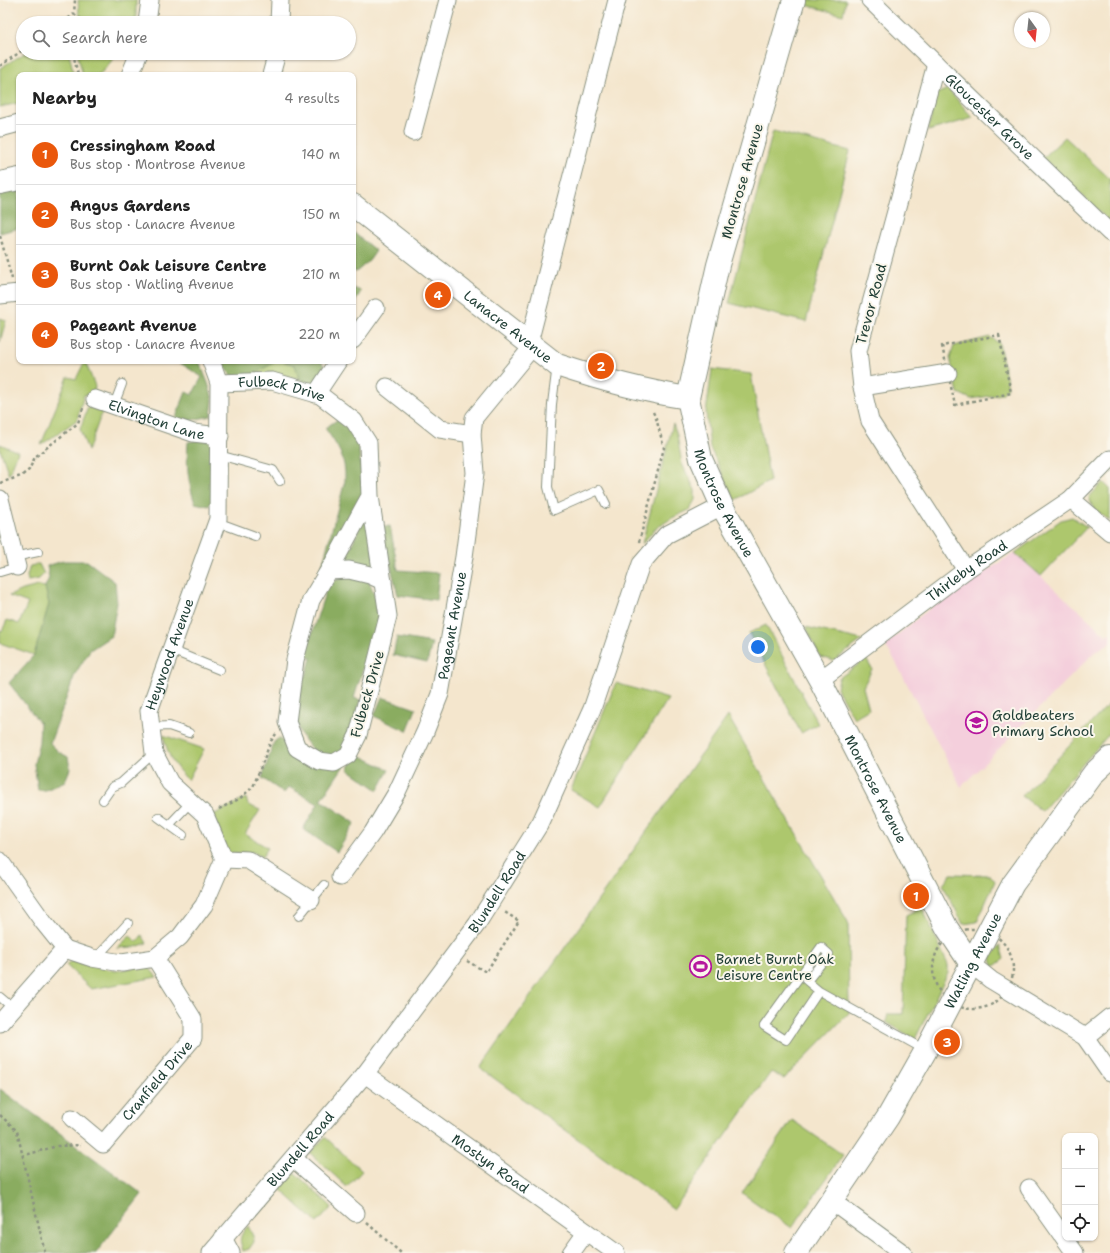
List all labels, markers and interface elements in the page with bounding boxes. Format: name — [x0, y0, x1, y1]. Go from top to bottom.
north arrow — [1014, 12, 1050, 48]
search box — [16, 16, 356, 60]
icon: search — [30, 27, 52, 49]
text: Search here — [62, 28, 148, 48]
street label: Gloucester Grove — [942, 69, 1038, 164]
text: Nearby — [32, 87, 97, 109]
text: 4 results — [284, 90, 340, 107]
street label: Montrose Avenue — [717, 121, 767, 241]
text: Cressingham Road — [70, 136, 215, 156]
text: 1 — [42, 146, 48, 163]
text: 140 m — [301, 146, 340, 163]
text: Bus stop · Montrose Avenue — [70, 156, 246, 173]
text: Angus Gardens — [70, 196, 190, 216]
text: 2 — [40, 206, 50, 223]
text: 150 m — [302, 206, 340, 223]
text: Bus stop · Lanacre Avenue — [70, 216, 235, 233]
text: Burnt Oak Leisure Centre — [70, 256, 267, 276]
street label: Trevor Road — [852, 261, 890, 346]
text: 3 — [40, 266, 50, 283]
text: 210 m — [302, 266, 340, 283]
text: Bus stop · Watling Avenue — [70, 276, 234, 293]
pin: 4 — [425, 280, 451, 310]
street label: Lanacre Avenue — [460, 286, 556, 367]
text: Pageant Avenue — [70, 316, 197, 336]
text: 4 — [40, 326, 50, 343]
text: 220 m — [298, 326, 340, 343]
text: Bus stop · Lanacre Avenue — [70, 336, 235, 353]
pin: 2 — [588, 351, 614, 381]
street label: Fulbeck Drive — [238, 372, 330, 406]
street label: Elvington Lane — [106, 395, 206, 443]
street label: Montrose Avenue — [690, 447, 758, 561]
street label: Thirleby Road — [923, 536, 1011, 606]
street label: Pageant Avenue — [434, 570, 470, 681]
street label: Heywood Avenue — [141, 596, 198, 713]
your location — [748, 637, 768, 657]
street label: Fulbeck Drive — [346, 648, 388, 740]
place label: Goldbeaters Primary School — [992, 706, 1094, 740]
school or university icon: Goldbeaters Primary School — [963, 710, 989, 736]
street label: Montrose Avenue — [841, 732, 911, 846]
street label: Blundell Road — [464, 847, 530, 937]
pin: 1 — [903, 881, 929, 911]
street label: Watling Avenue — [940, 909, 1005, 1012]
place label: Barnet Burnt Oak Leisure Centre — [716, 950, 834, 984]
sports icon: Barnet Burnt Oak Leisure Centre — [687, 954, 713, 980]
pin: 3 — [934, 1027, 960, 1057]
street label: Cranfield Drive — [118, 1036, 196, 1124]
street label: Blundell Road — [263, 1108, 338, 1191]
street label: Mostyn Road — [448, 1130, 533, 1197]
map controls — [1062, 1133, 1098, 1241]
button: + — [1062, 1133, 1098, 1169]
button: − — [1062, 1169, 1098, 1205]
button: locate — [1062, 1205, 1098, 1241]

